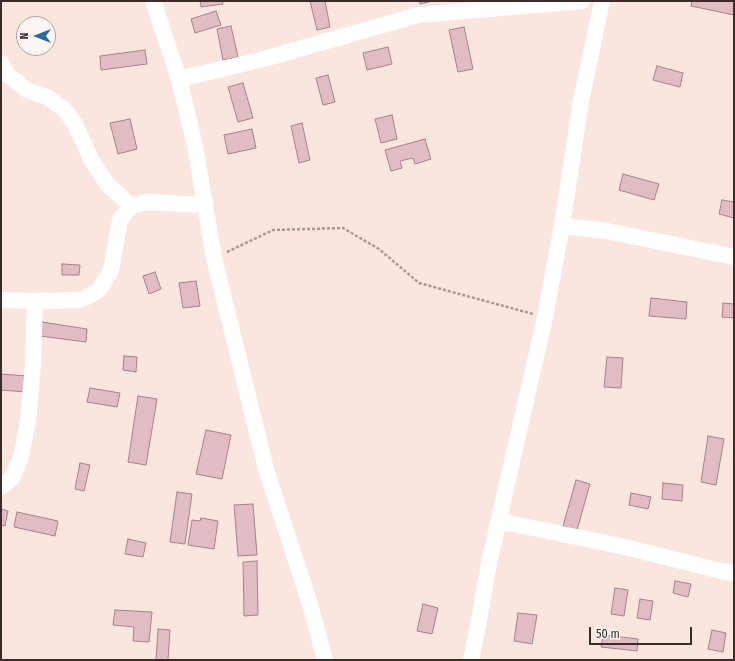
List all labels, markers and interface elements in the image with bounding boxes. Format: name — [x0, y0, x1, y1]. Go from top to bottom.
north arrow — [16, 16, 56, 56]
text: N — [18, 33, 31, 39]
scale bar — [591, 619, 694, 645]
text: 50 m — [596, 627, 620, 641]

